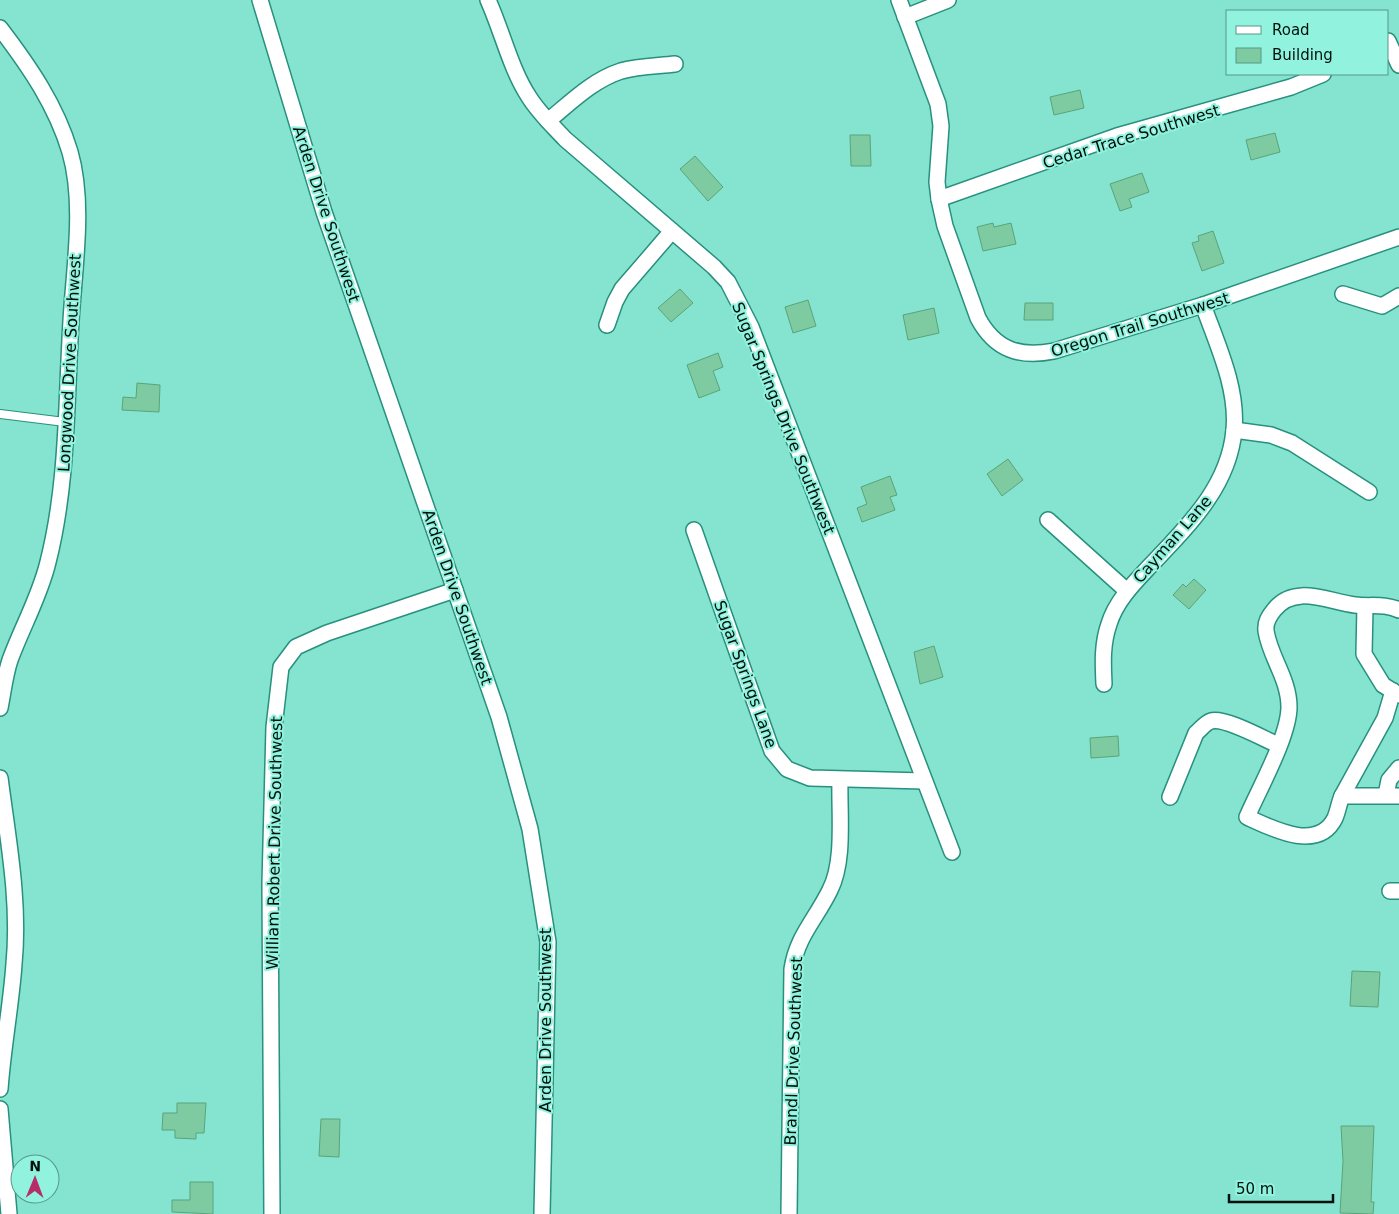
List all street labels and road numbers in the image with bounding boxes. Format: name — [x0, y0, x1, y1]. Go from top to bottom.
street label: Cedar Trace Southwest — [1040, 100, 1222, 172]
street label: Arden Drive Southwest — [289, 124, 364, 305]
street label: Longwood Drive Southwest — [54, 253, 85, 473]
street label: Oregon Trail Southwest — [1049, 288, 1232, 361]
street label: Sugar Springs Drive Southwest — [728, 299, 839, 537]
street label: Cayman Lane — [1129, 492, 1216, 587]
street label: Arden Drive Southwest — [419, 507, 497, 687]
street label: Sugar Springs Lane — [710, 598, 781, 751]
street label: William Robert Drive Southwest — [263, 716, 286, 970]
street label: Arden Drive Southwest — [536, 928, 555, 1112]
street label: Brandl Drive Southwest — [781, 956, 806, 1146]

